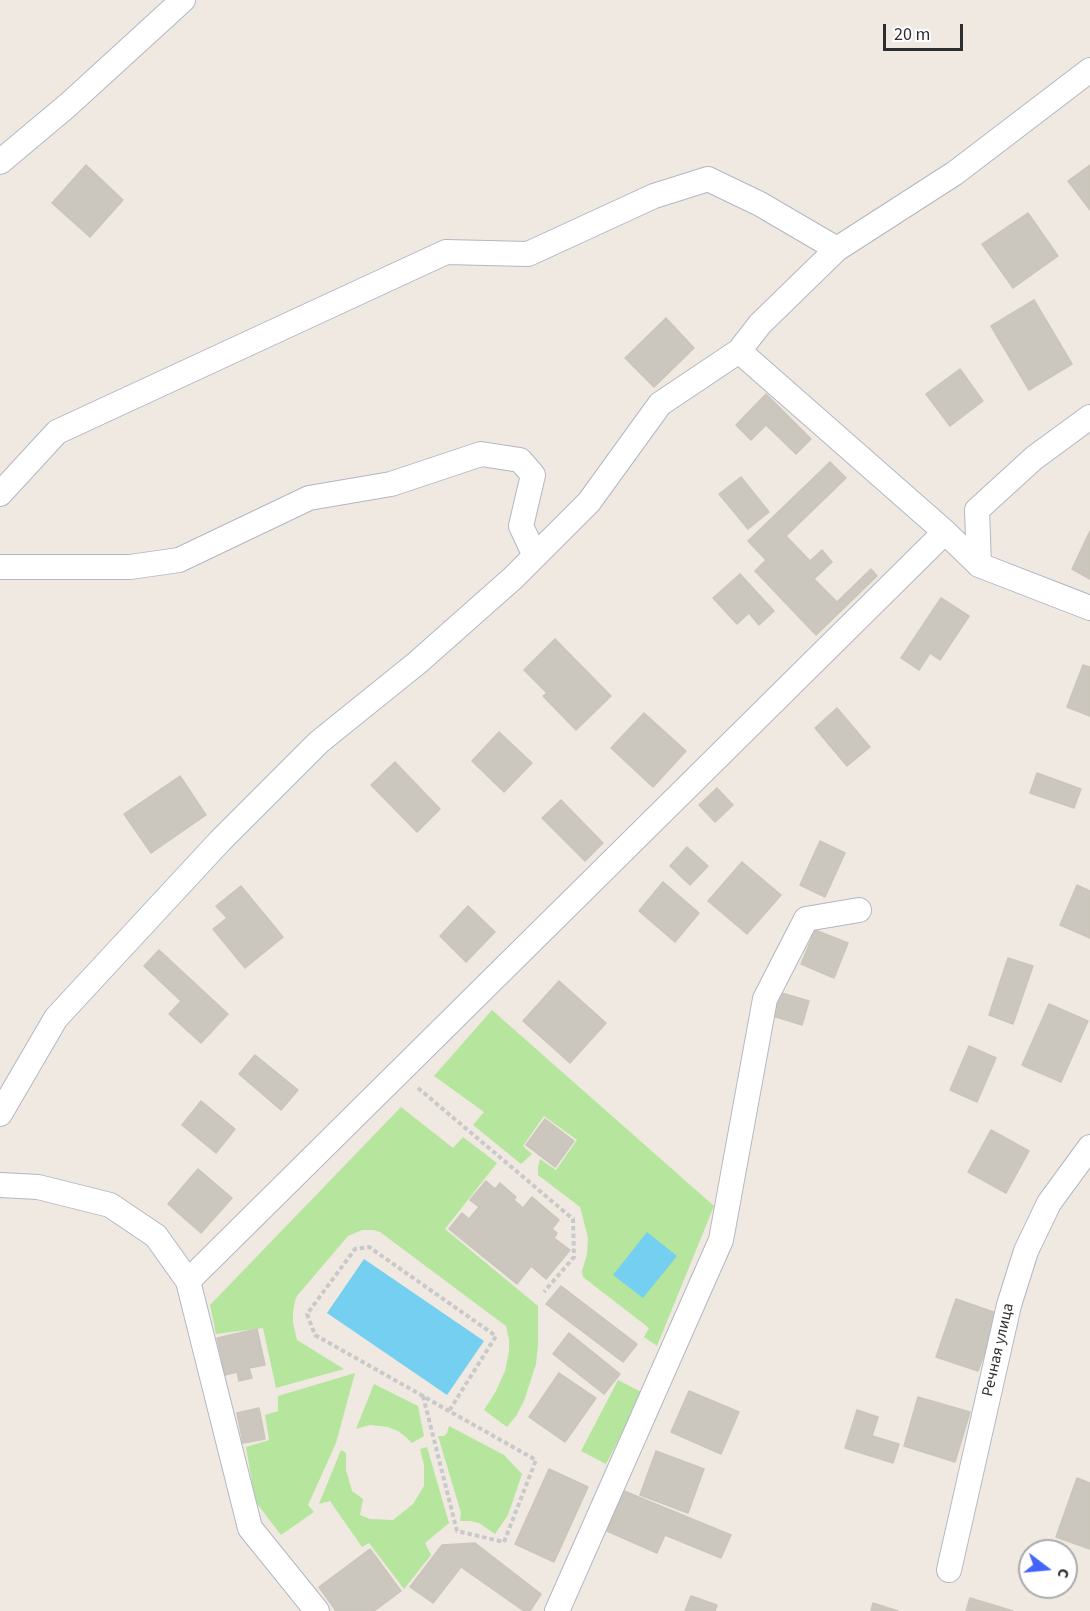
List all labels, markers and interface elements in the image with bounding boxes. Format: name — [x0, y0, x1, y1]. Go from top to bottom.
scale bar — [886, 12, 966, 50]
text: 20 m — [894, 22, 930, 47]
street label: Речная улица — [979, 1301, 1019, 1399]
north arrow — [1018, 1539, 1078, 1599]
text: С — [1052, 1566, 1075, 1581]

